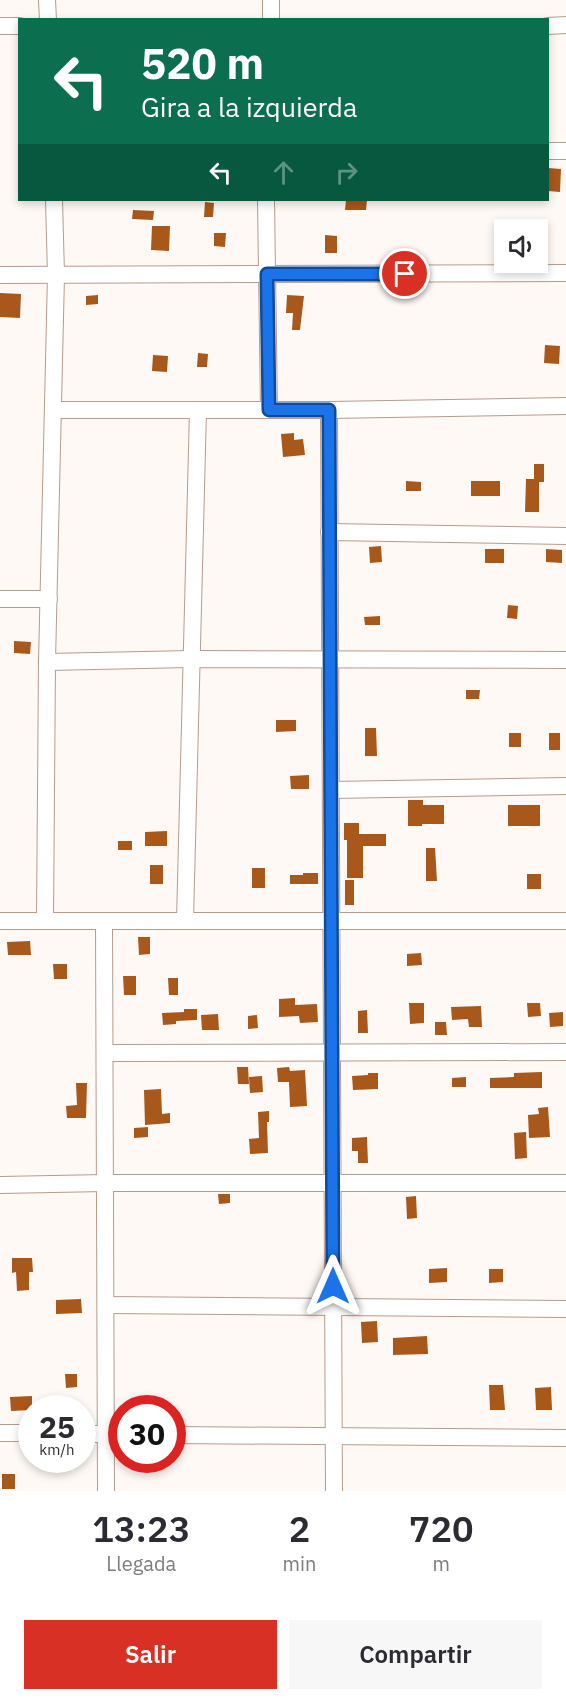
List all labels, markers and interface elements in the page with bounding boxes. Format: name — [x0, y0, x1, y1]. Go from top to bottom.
text: 520 m — [141, 36, 264, 91]
icon: left — [42, 42, 120, 120]
text: Gira a la izquierda — [141, 89, 357, 124]
icon: left — [204, 156, 237, 189]
icon: ahead — [267, 156, 300, 189]
icon: right — [330, 156, 363, 189]
map controls — [494, 219, 548, 273]
button: sound — [494, 219, 548, 273]
pin — [379, 248, 430, 299]
icon: arrive — [388, 257, 421, 290]
position arrow — [301, 1254, 365, 1318]
speed limit sign: 30 — [108, 1395, 186, 1473]
text: 25 — [39, 1407, 75, 1446]
text: km/h — [39, 1440, 75, 1459]
text: 13:23 — [92, 1505, 190, 1552]
text: 2 — [289, 1505, 310, 1552]
text: 720 — [409, 1505, 474, 1552]
text: Llegada — [106, 1550, 176, 1577]
text: min — [283, 1550, 316, 1577]
text: m — [432, 1550, 450, 1577]
button: Salir — [24, 1620, 277, 1689]
button: Compartir — [289, 1620, 542, 1689]

